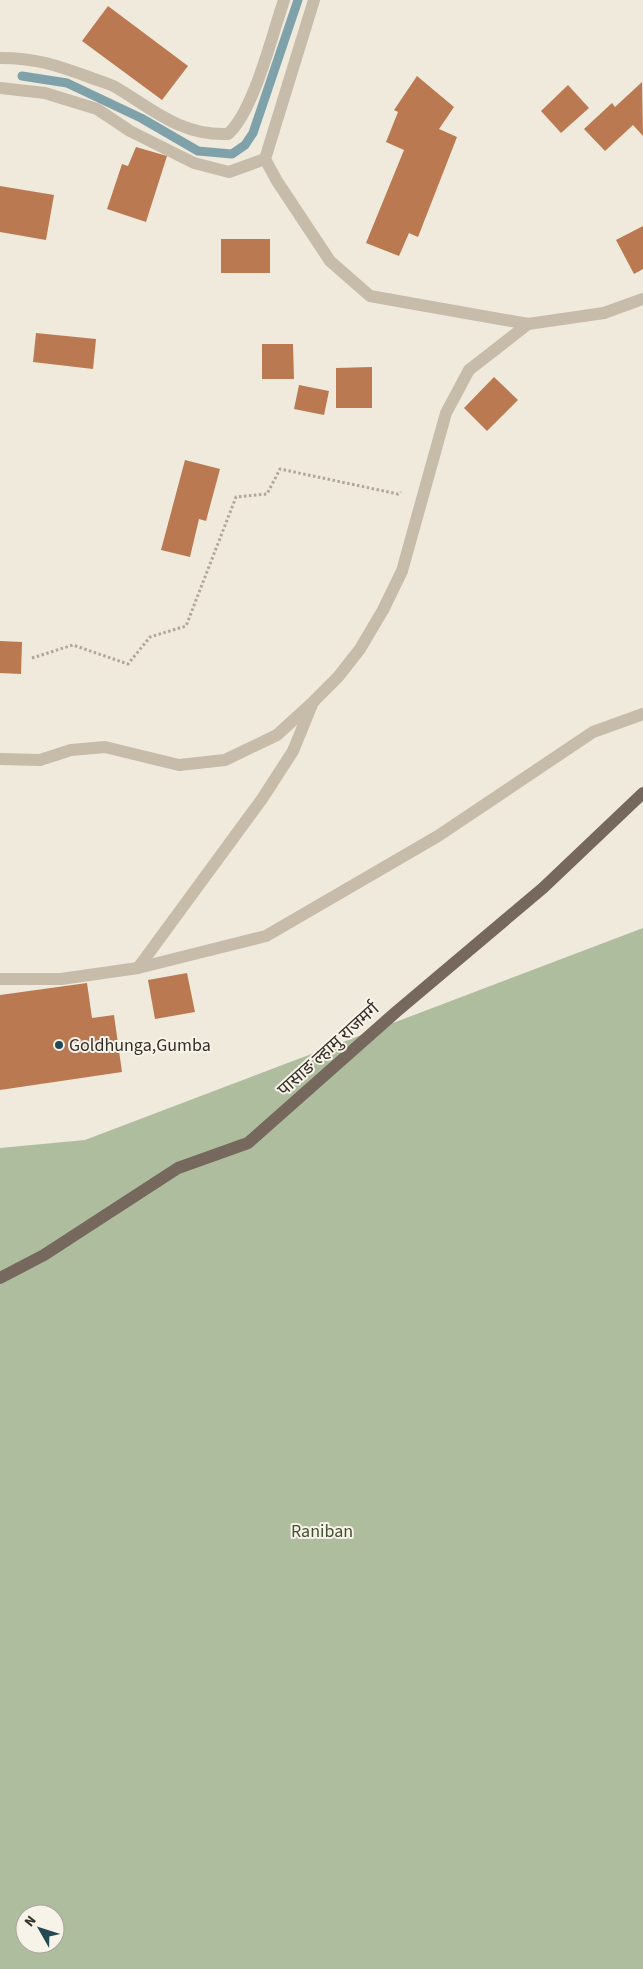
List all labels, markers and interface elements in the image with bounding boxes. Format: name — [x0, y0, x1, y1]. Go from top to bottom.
street label: पासाङ ल्हामु राजमर्ग — [272, 996, 386, 1102]
place label: Goldhunga,Gumba — [69, 1033, 211, 1058]
marker: Goldhunga,Gumba — [53, 1039, 65, 1051]
park label: Raniban — [291, 1519, 353, 1544]
north arrow — [15, 1904, 65, 1954]
text: N — [20, 1912, 41, 1931]

